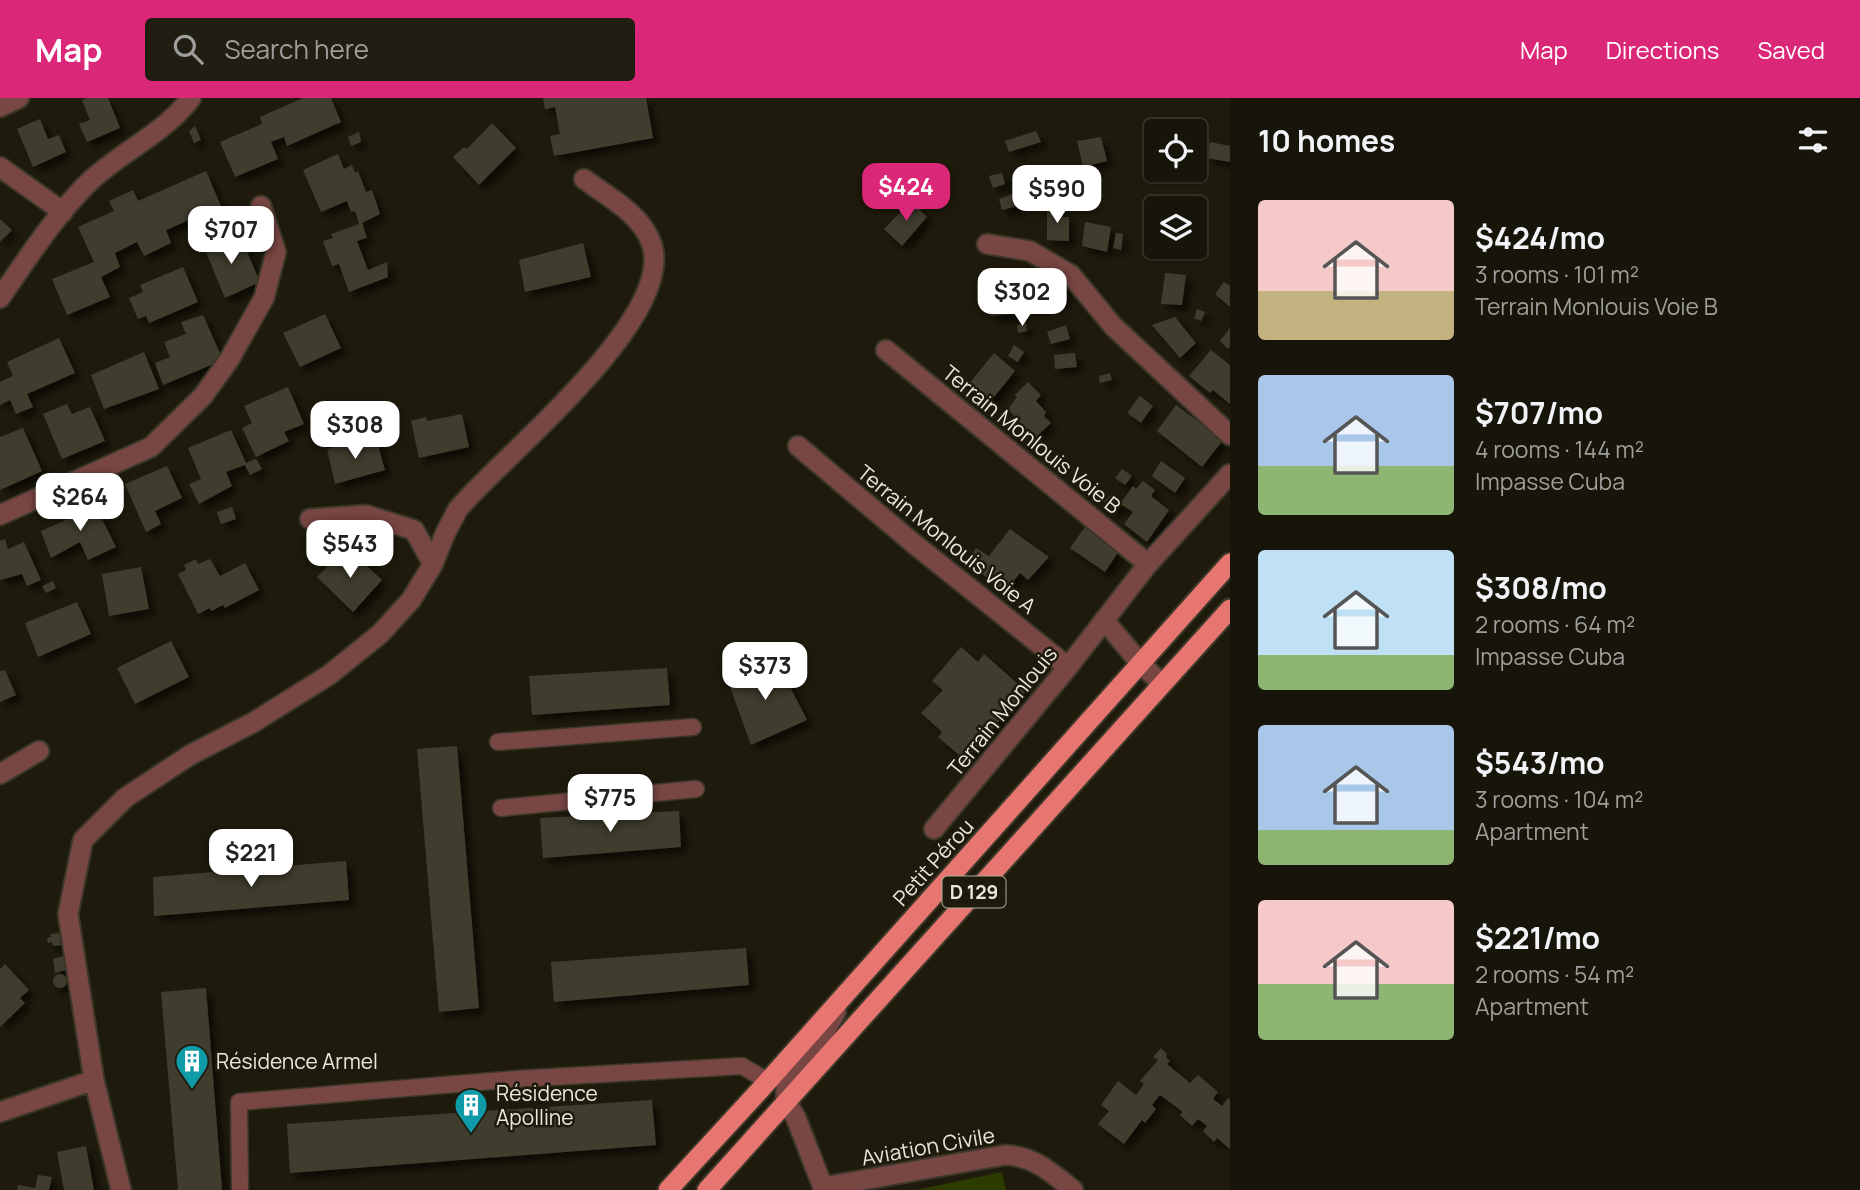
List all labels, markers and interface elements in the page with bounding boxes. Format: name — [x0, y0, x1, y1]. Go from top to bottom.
search box — [145, 18, 635, 81]
text: Map — [35, 27, 103, 72]
icon: search — [169, 30, 207, 68]
text: Search here — [225, 31, 369, 67]
text: Map — [1520, 33, 1568, 66]
text: Directions — [1606, 33, 1719, 66]
text: Saved — [1757, 33, 1825, 66]
map controls — [1144, 119, 1207, 259]
button: locate — [1144, 119, 1207, 182]
text: 10 homes — [1258, 120, 1395, 161]
icon: filters — [1794, 121, 1832, 159]
pin: $424 — [865, 164, 947, 223]
pin: $590 — [1016, 166, 1098, 225]
text: $424 — [878, 170, 934, 202]
text: $590 — [1028, 172, 1086, 204]
button: layers — [1144, 196, 1207, 259]
pin: $707 — [190, 206, 272, 266]
text: $707 — [204, 213, 258, 245]
text: $424/mo — [1475, 217, 1605, 258]
icon: home — [1314, 228, 1398, 312]
text: 3 rooms · 101 m² — [1475, 258, 1639, 290]
pin: $302 — [981, 268, 1063, 328]
text: $302 — [994, 275, 1050, 307]
text: Terrain Monlouis Voie B — [1475, 290, 1718, 322]
street label: Terrain Monlouis Voie B — [937, 358, 1127, 520]
text: $707/mo — [1475, 392, 1603, 433]
pin: $308 — [314, 402, 396, 461]
icon: home — [1314, 403, 1398, 487]
text: $308 — [326, 408, 384, 440]
text: 4 rooms · 144 m² — [1475, 433, 1644, 465]
street label: Terrain Monlouis Voie A — [852, 458, 1042, 620]
text: Impasse Cuba — [1475, 465, 1625, 497]
pin: $264 — [39, 474, 121, 533]
text: $264 — [52, 480, 108, 512]
pin: $543 — [309, 520, 391, 580]
text: $543 — [322, 527, 378, 559]
text: $308/mo — [1475, 567, 1607, 608]
icon: home — [1314, 578, 1398, 662]
text: 2 rooms · 64 m² — [1475, 608, 1635, 640]
street label: Terrain Monlouis — [941, 640, 1063, 782]
text: Impasse Cuba — [1475, 640, 1625, 672]
pin: $373 — [724, 642, 806, 702]
text: $373 — [738, 649, 792, 681]
text: $543/mo — [1475, 742, 1604, 783]
icon: home — [1314, 753, 1398, 837]
pin: $775 — [569, 774, 651, 834]
text: $775 — [584, 781, 636, 813]
text: 3 rooms · 104 m² — [1475, 783, 1643, 815]
street label: Petit Pérou — [886, 812, 980, 912]
text: Apartment — [1475, 815, 1589, 847]
pin: $221 — [210, 830, 292, 889]
text: $221 — [225, 836, 277, 868]
road number: D 129 — [942, 876, 1006, 908]
text: $221/mo — [1475, 917, 1600, 958]
icon: home — [1314, 928, 1398, 1012]
text: 2 rooms · 54 m² — [1475, 958, 1634, 990]
text: Apartment — [1475, 990, 1589, 1022]
building icon: Résidence Armel — [173, 1042, 211, 1091]
place label: Résidence Armel — [216, 1047, 378, 1075]
place label: Résidence Apolline — [496, 1079, 598, 1131]
building icon: Résidence Apolline — [452, 1086, 490, 1135]
street label: Aviation Civile — [859, 1121, 997, 1171]

